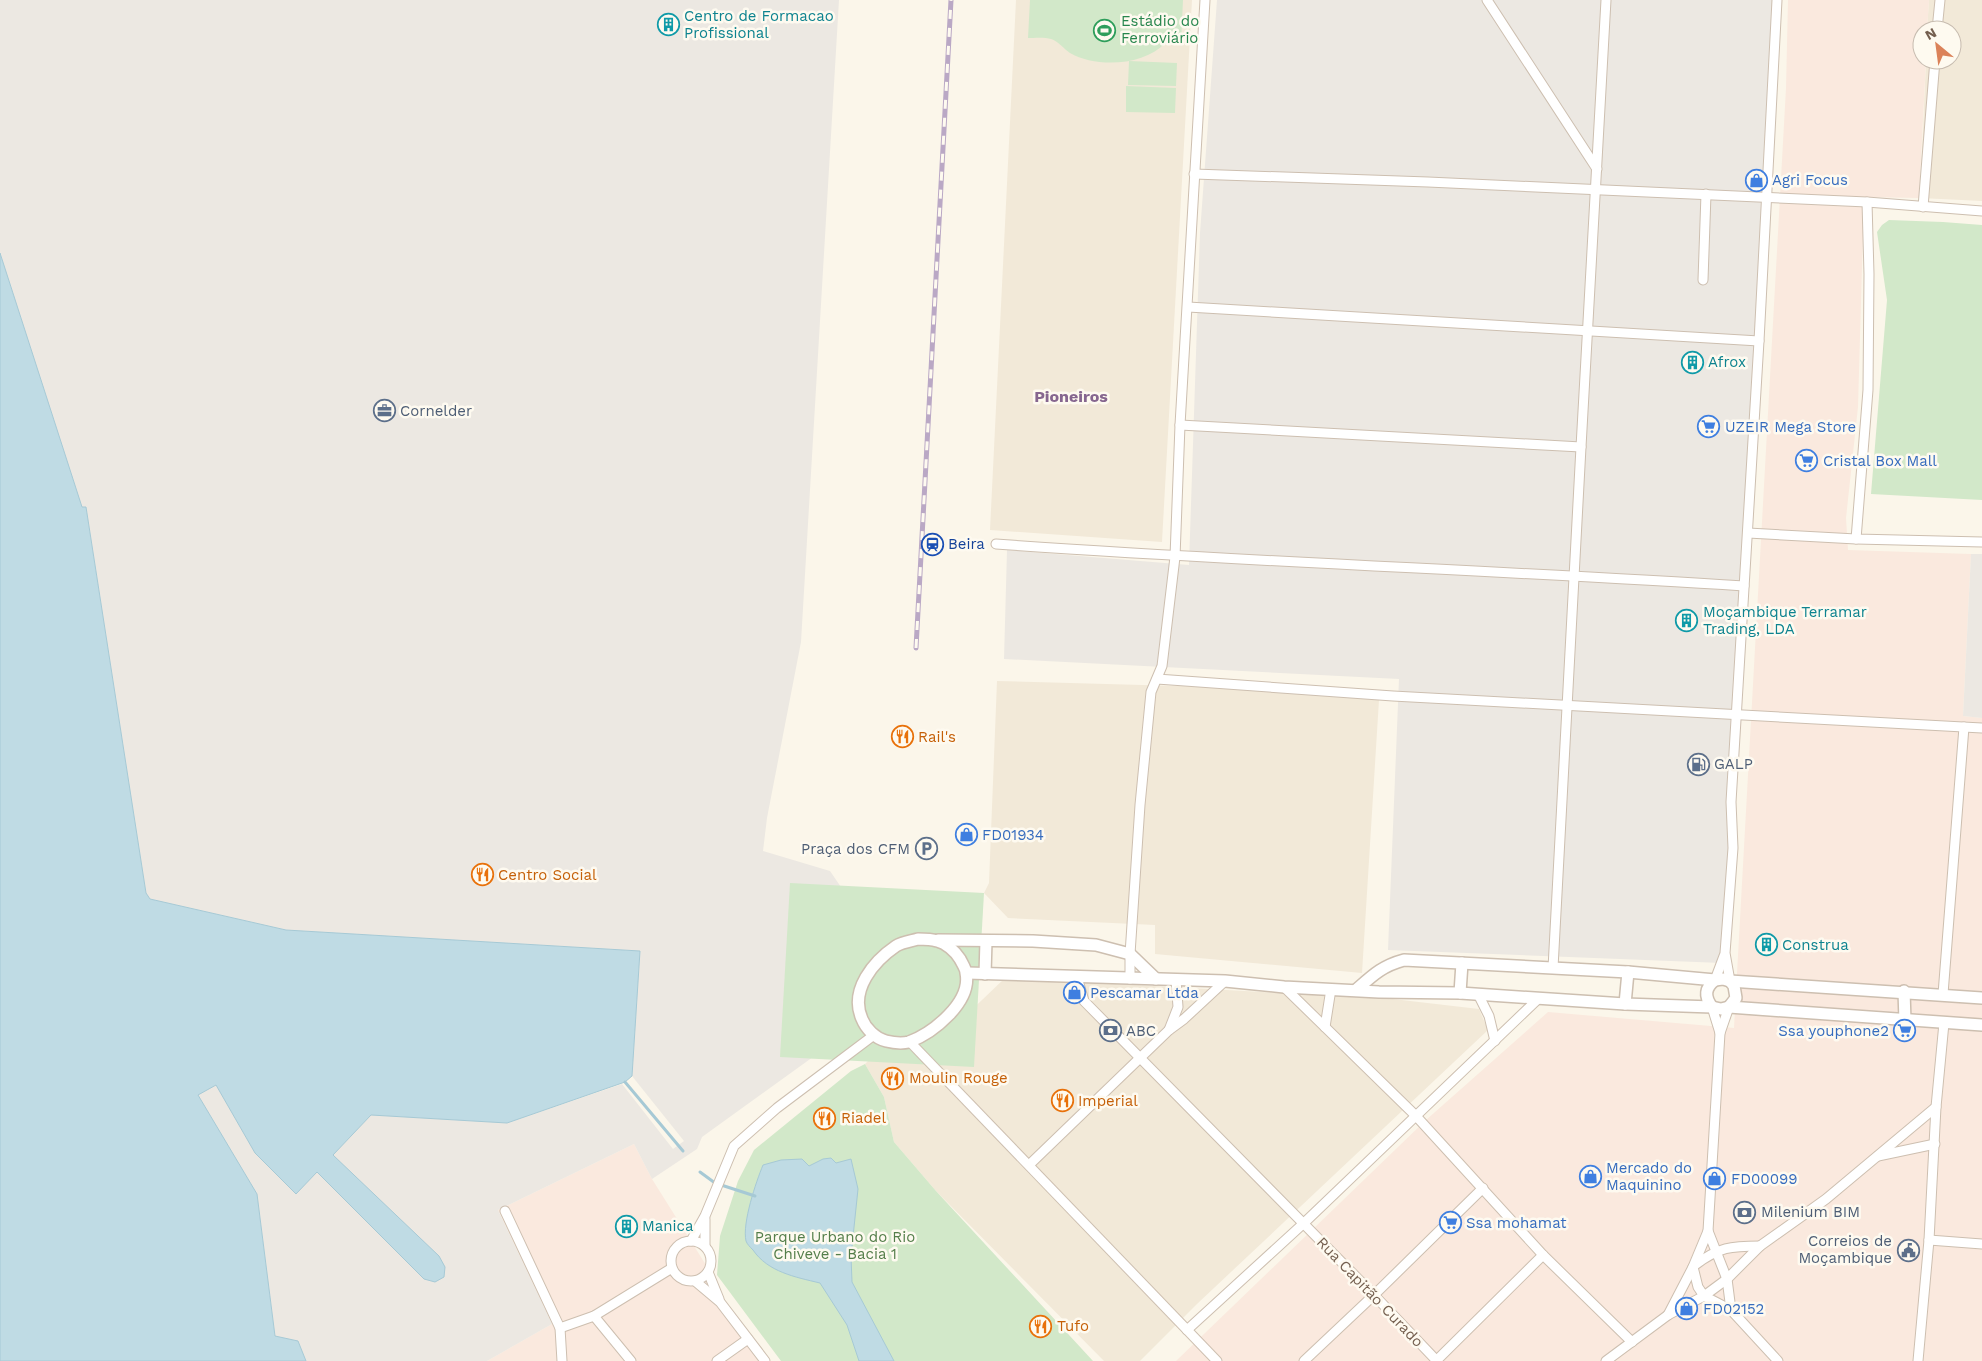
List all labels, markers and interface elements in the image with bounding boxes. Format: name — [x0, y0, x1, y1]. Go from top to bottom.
place label: Centro de Formacao Profissional — [684, 7, 834, 42]
place label: Estádio do Ferroviário — [1121, 12, 1199, 47]
building icon: Centro de Formacao Profissional — [656, 13, 680, 37]
sports icon: Estádio do Ferroviário — [1093, 18, 1117, 42]
north arrow — [1912, 20, 1962, 70]
text: N — [1922, 24, 1939, 43]
shop icon: Agri Focus — [1744, 168, 1768, 192]
place label: Agri Focus — [1772, 171, 1848, 189]
building icon: Afrox — [1680, 350, 1704, 374]
place label: Afrox — [1708, 353, 1746, 371]
district label: Pioneiros — [1034, 387, 1108, 406]
office icon: Cornelder — [372, 399, 396, 423]
place label: Cornelder — [400, 402, 472, 420]
supermarket icon: UZEIR Mega Store — [1697, 415, 1721, 439]
place label: UZEIR Mega Store — [1725, 418, 1856, 436]
supermarket icon: Cristal Box Mall — [1795, 449, 1819, 473]
place label: Cristal Box Mall — [1823, 452, 1937, 470]
station icon: Beira — [920, 532, 944, 556]
place label: Beira — [948, 535, 985, 553]
place label: Moçambique Terramar Trading, LDA — [1703, 603, 1867, 638]
building icon: Moçambique Terramar Trading, LDA — [1675, 609, 1699, 633]
restaurant icon: Rail's — [890, 725, 914, 749]
place label: Rail's — [918, 728, 956, 746]
fuel station icon: GALP — [1686, 752, 1710, 776]
place label: GALP — [1714, 755, 1753, 773]
shop icon: FD01934 — [954, 823, 978, 847]
place label: FD01934 — [982, 826, 1044, 844]
parking icon: Praça dos CFM — [914, 837, 938, 861]
place label: Praça dos CFM — [801, 840, 910, 858]
restaurant icon: Centro Social — [470, 863, 494, 887]
place label: Centro Social — [498, 866, 597, 884]
building icon: Construa — [1754, 933, 1778, 957]
place label: Construa — [1782, 936, 1849, 954]
shop icon: Pescamar Ltda — [1062, 981, 1086, 1005]
place label: Pescamar Ltda — [1090, 984, 1199, 1002]
bank icon: ABC — [1098, 1019, 1122, 1043]
supermarket icon: Ssa youphone2 — [1893, 1019, 1917, 1043]
place label: ABC — [1126, 1022, 1156, 1040]
place label: Ssa youphone2 — [1778, 1022, 1889, 1040]
restaurant icon: Moulin Rouge — [881, 1066, 905, 1090]
place label: Moulin Rouge — [909, 1069, 1008, 1087]
restaurant icon: Imperial — [1050, 1089, 1074, 1113]
place label: Imperial — [1078, 1092, 1138, 1110]
restaurant icon: Riadel — [813, 1106, 837, 1130]
place label: Riadel — [841, 1109, 886, 1127]
place label: Mercado do Maquinino — [1606, 1159, 1692, 1194]
shop icon: Mercado do Maquinino — [1578, 1165, 1602, 1189]
shop icon: FD00099 — [1703, 1167, 1727, 1191]
place label: FD00099 — [1731, 1170, 1797, 1188]
bank icon: Milenium BIM — [1733, 1200, 1757, 1224]
place label: Milenium BIM — [1761, 1203, 1860, 1221]
supermarket icon: Ssa mohamat — [1438, 1211, 1462, 1235]
building icon: Manica — [614, 1214, 638, 1238]
place label: Ssa mohamat — [1466, 1214, 1567, 1232]
place label: Manica — [642, 1217, 694, 1235]
park label: Parque Urbano do Rio Chiveve - Bacia 1 — [755, 1228, 915, 1263]
place label: Correios de Moçambique — [1798, 1232, 1892, 1267]
street label: Rua Capitão Curado — [1313, 1233, 1427, 1351]
public building icon: Correios de Moçambique — [1896, 1238, 1920, 1262]
shop icon: FD02152 — [1675, 1297, 1699, 1321]
place label: FD02152 — [1703, 1300, 1764, 1318]
restaurant icon: Tufo — [1029, 1314, 1053, 1338]
place label: Tufo — [1057, 1317, 1089, 1335]

